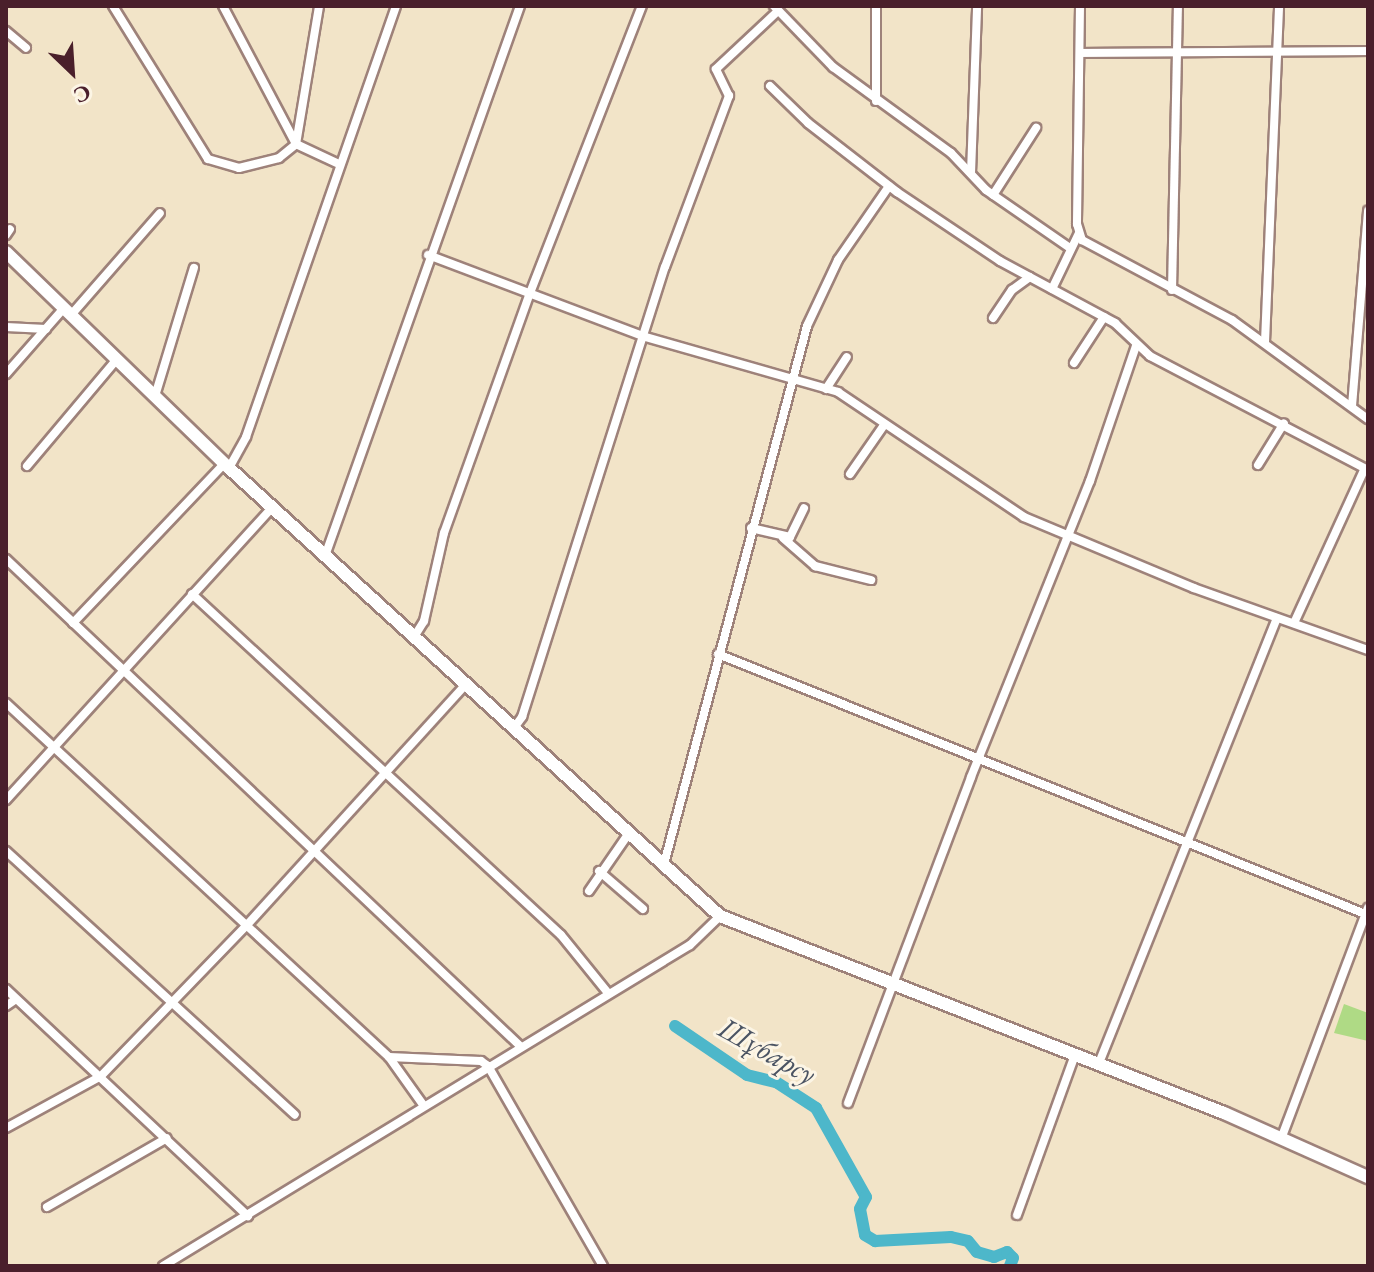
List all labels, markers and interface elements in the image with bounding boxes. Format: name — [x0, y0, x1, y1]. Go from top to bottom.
north arrow — [32, 32, 112, 112]
text: С — [69, 78, 96, 111]
water label: Шұбарсу — [712, 1010, 822, 1092]

